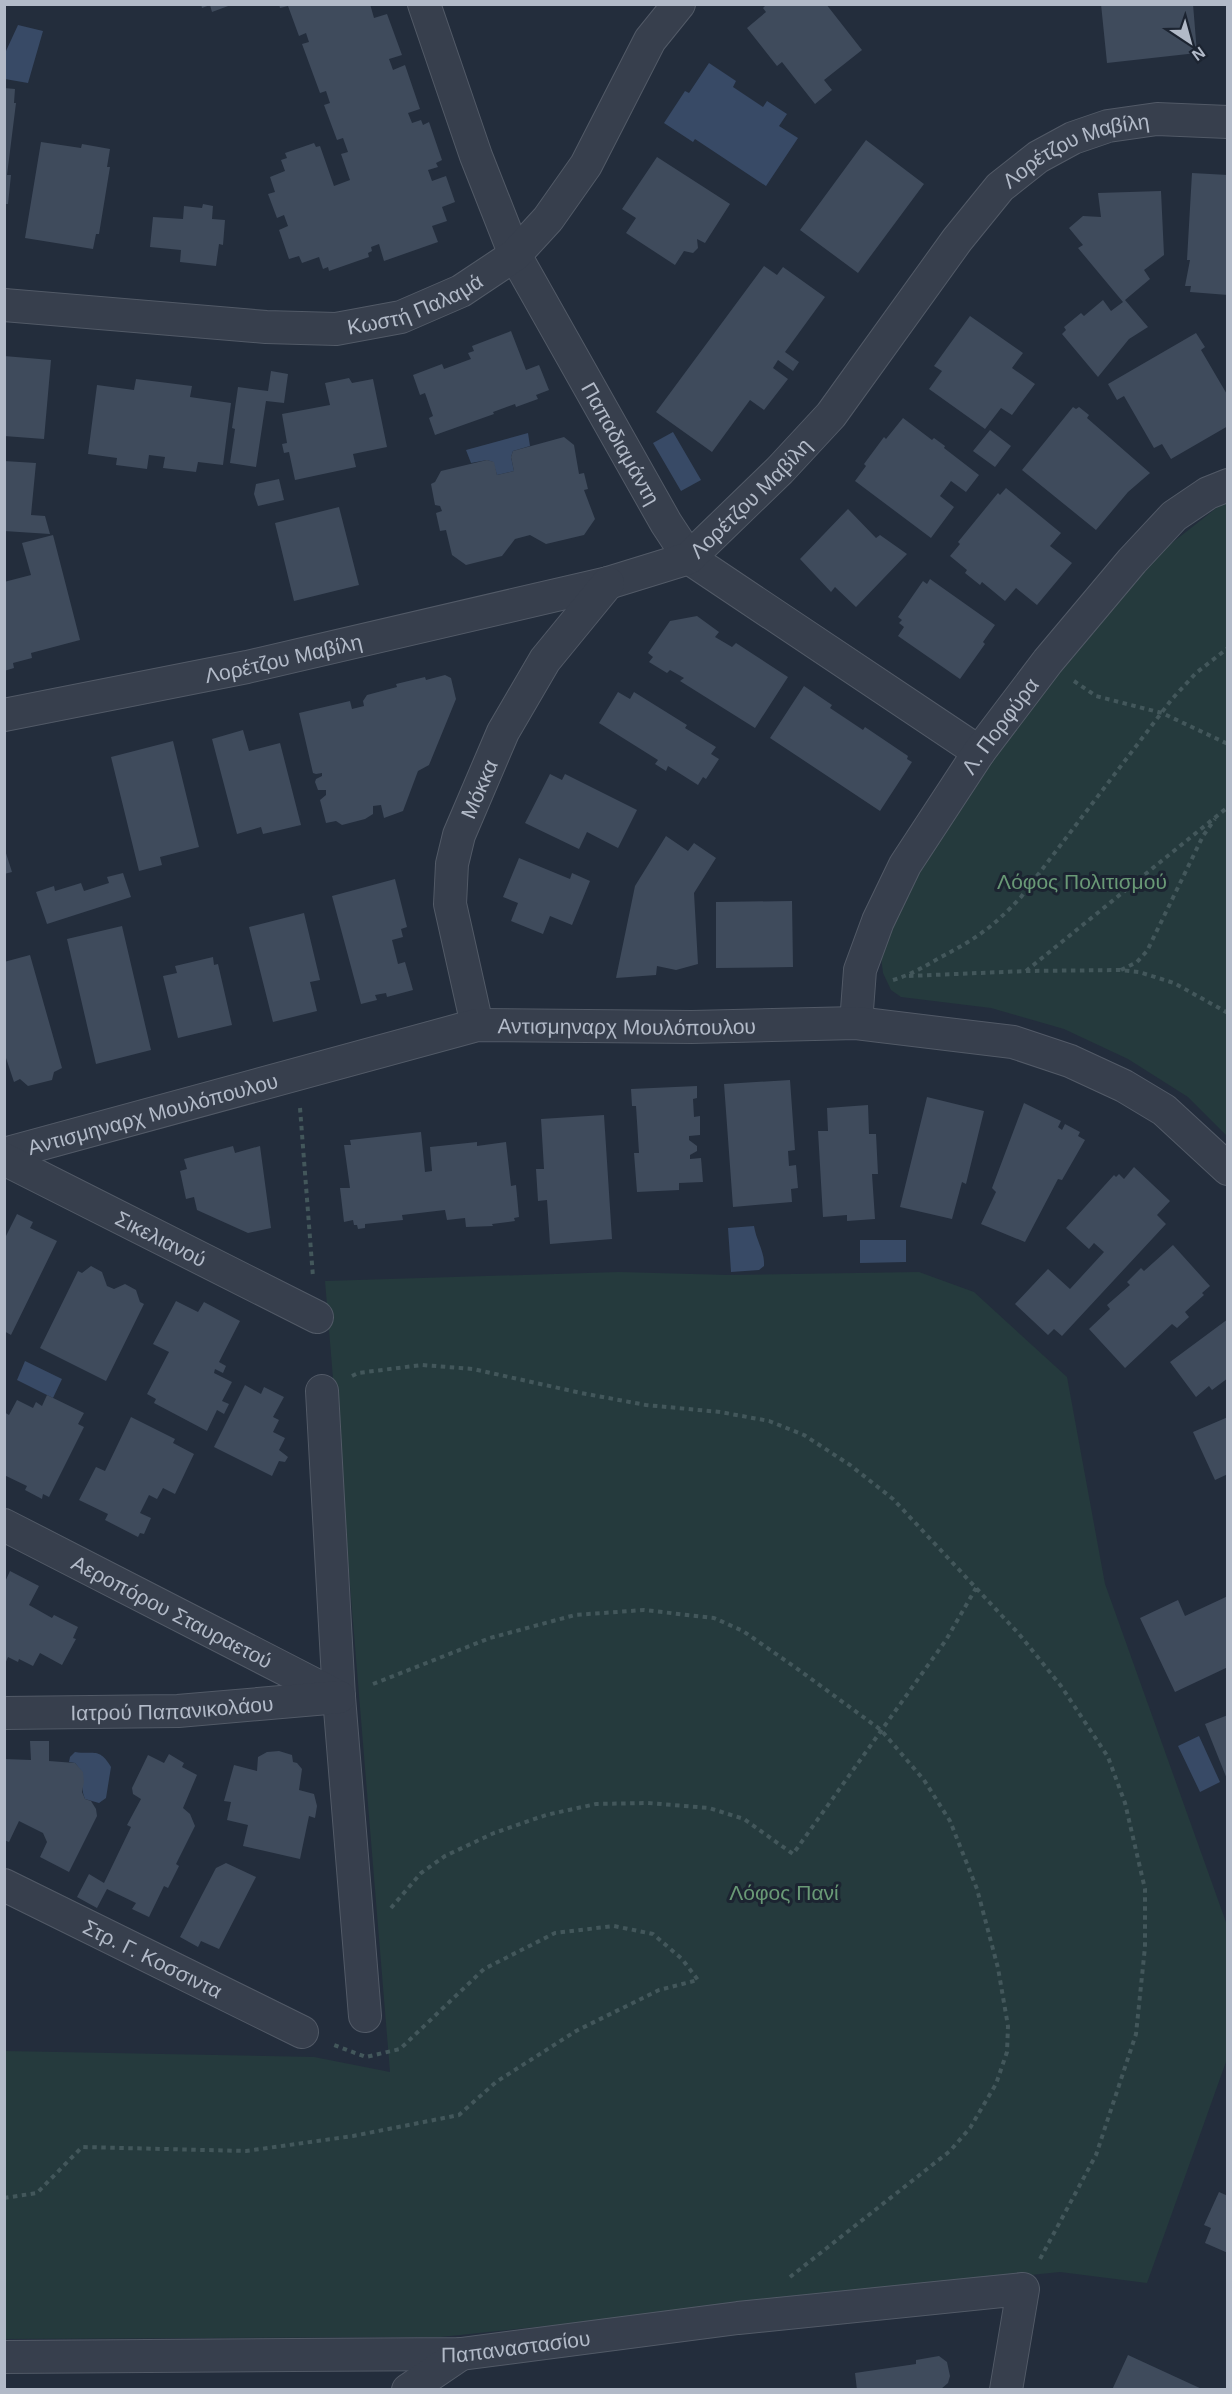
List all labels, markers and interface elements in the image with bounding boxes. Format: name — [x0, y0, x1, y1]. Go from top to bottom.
north arrow — [1160, 12, 1220, 72]
text: N — [1189, 43, 1208, 64]
street label: Λορέτζου Μαβίλη — [998, 109, 1151, 192]
street label: Κωστή Παλαμά — [345, 269, 487, 338]
street label: Παπαδιαμάντη — [577, 378, 665, 508]
street label: Λορέτζου Μαβίλη — [685, 433, 815, 562]
street label: Λορέτζου Μαβίλη — [203, 629, 364, 687]
street label: Λ. Πορφύρα — [957, 673, 1043, 778]
street label: Μόκκα — [456, 756, 501, 822]
park label: Λόφος Πολιτισμού — [997, 870, 1167, 893]
street label: Αντισμηναρχ Μουλόπουλου — [497, 1014, 756, 1039]
street label: Αντισμηναρχ Μουλόπουλου — [25, 1068, 280, 1159]
street label: Σικελιανού — [112, 1206, 210, 1271]
street label: Αεροπόρου Σταυραετού — [68, 1550, 276, 1672]
street label: Ιατρού Παπανικολάου — [70, 1691, 274, 1724]
park label: Λόφος Πανί — [729, 1881, 839, 1904]
street label: Στρ. Γ. Κοσσιντα — [80, 1915, 226, 2002]
street label: Παπαναστασίου — [441, 2326, 591, 2366]

